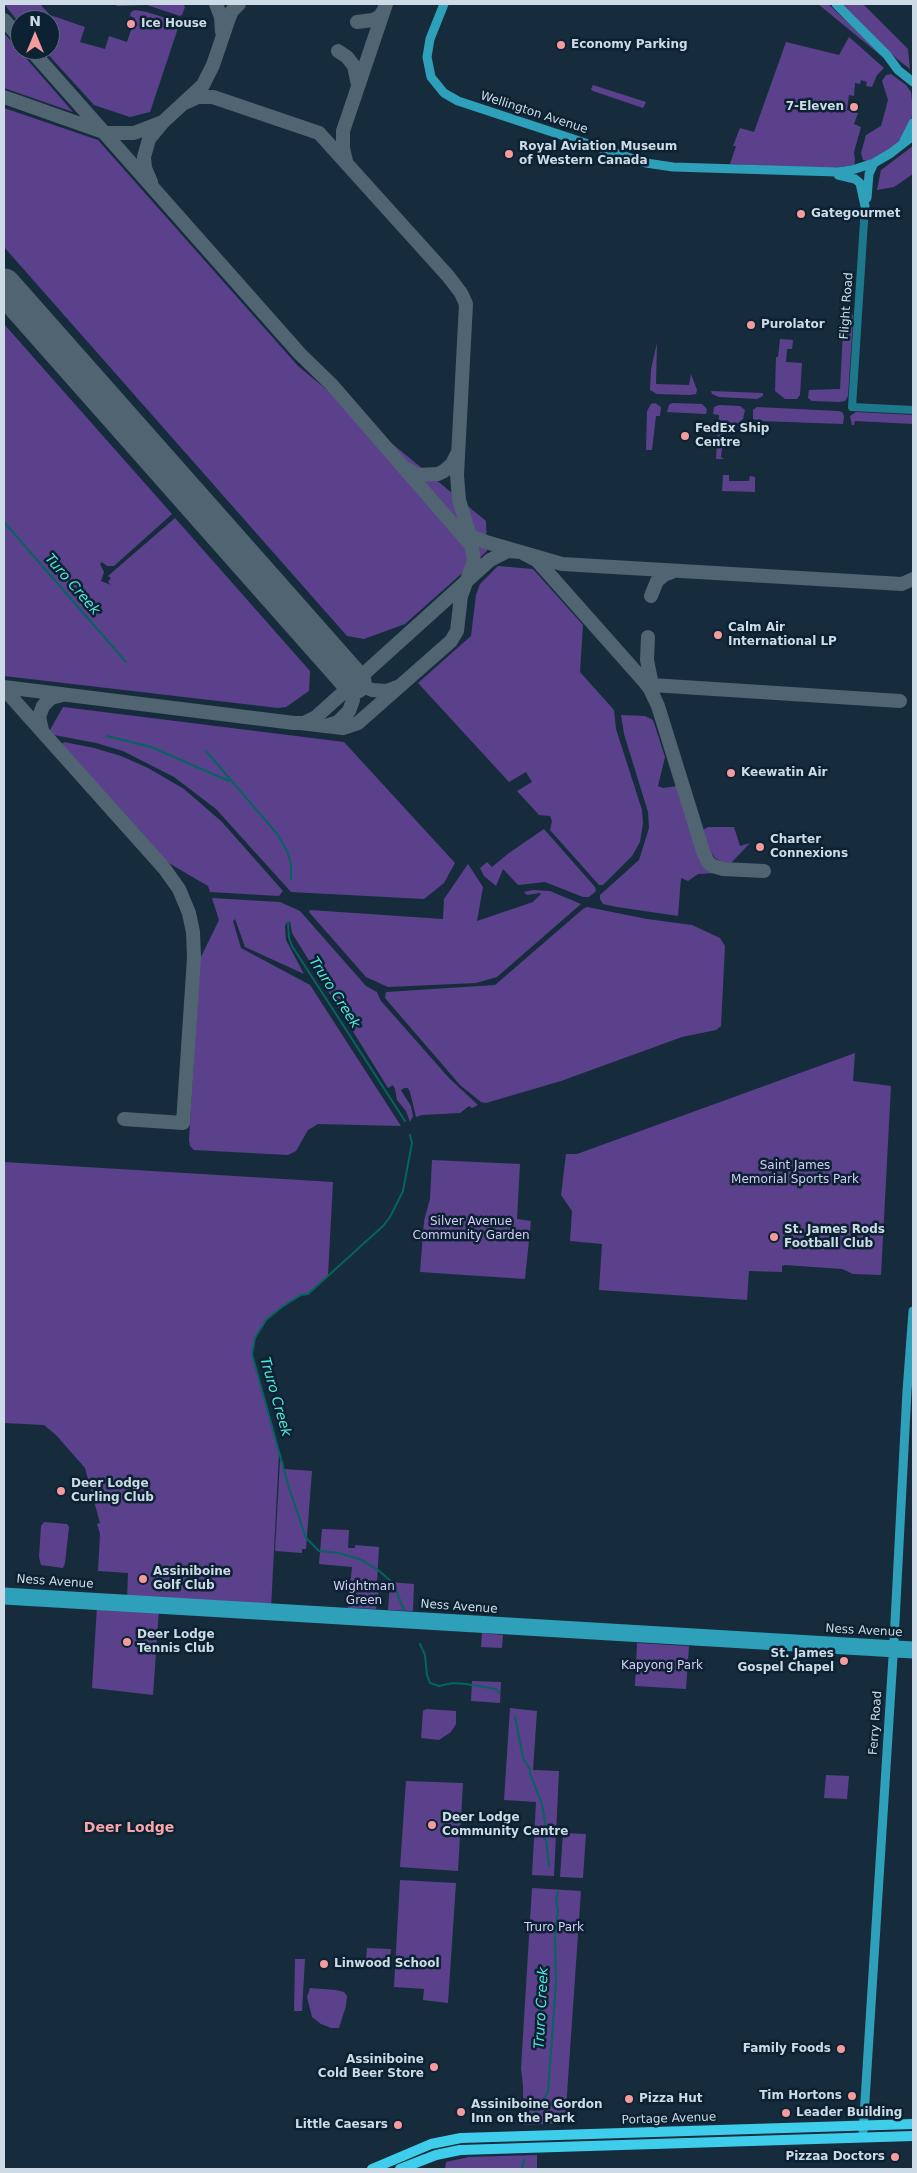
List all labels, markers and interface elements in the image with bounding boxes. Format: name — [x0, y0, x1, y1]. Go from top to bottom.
north arrow — [10, 10, 60, 60]
text: N — [29, 13, 41, 29]
place label: Ice House — [141, 17, 207, 31]
marker: Ice House — [125, 18, 137, 30]
place label: Economy Parking — [571, 38, 688, 52]
marker: Economy Parking — [555, 39, 567, 51]
street label: Wellington Avenue — [479, 89, 589, 137]
place label: 7-Eleven — [786, 100, 844, 114]
marker: 7-Eleven — [848, 101, 860, 113]
place label: Royal Aviation Museum of Western Canada — [519, 140, 677, 168]
marker: Royal Aviation Museum of Western Canada — [503, 148, 515, 160]
place label: Gategourmet — [811, 207, 900, 221]
marker: Gategourmet — [795, 208, 807, 220]
street label: Flight Road — [837, 272, 857, 340]
place label: Purolator — [761, 318, 825, 332]
marker: Purolator — [745, 319, 757, 331]
place label: FedEx Ship Centre — [695, 422, 769, 450]
marker: FedEx Ship Centre — [679, 430, 691, 442]
water label: Turo Creek — [41, 551, 103, 619]
place label: Calm Air International LP — [728, 621, 837, 649]
marker: Calm Air International LP — [712, 629, 724, 641]
place label: Keewatin Air — [741, 766, 827, 780]
marker: Keewatin Air — [725, 767, 737, 779]
place label: Charter Connexions — [770, 833, 848, 861]
marker: Charter Connexions — [754, 841, 766, 853]
water label: Truro Creek — [305, 954, 363, 1032]
park label: Saint James Memorial Sports Park — [731, 1159, 859, 1187]
park label: Silver Avenue Community Garden — [412, 1215, 530, 1243]
place label: St. James Rods Football Club — [784, 1223, 885, 1251]
marker: St. James Rods Football Club — [768, 1231, 780, 1243]
water label: Truro Creek — [256, 1355, 294, 1439]
place label: Deer Lodge Curling Club — [71, 1477, 154, 1505]
marker: Deer Lodge Curling Club — [55, 1485, 67, 1497]
place label: Assiniboine Golf Club — [153, 1565, 231, 1593]
street label: Ness Avenue — [16, 1572, 94, 1592]
marker: Assiniboine Golf Club — [137, 1573, 149, 1585]
park label: Wightman Green — [333, 1580, 395, 1608]
street label: Ness Avenue — [420, 1597, 498, 1617]
street label: Ness Avenue — [825, 1622, 903, 1640]
place label: Deer Lodge Tennis Club — [137, 1628, 215, 1656]
marker: Deer Lodge Tennis Club — [121, 1636, 133, 1648]
place label: St. James Gospel Chapel — [737, 1647, 834, 1675]
marker: St. James Gospel Chapel — [838, 1655, 850, 1667]
park label: Kapyong Park — [621, 1659, 703, 1673]
street label: Ferry Road — [867, 1690, 885, 1756]
place label: Deer Lodge Community Centre — [442, 1811, 568, 1839]
marker: Deer Lodge Community Centre — [426, 1819, 438, 1831]
district label: Deer Lodge — [84, 1820, 174, 1836]
park label: Truro Park — [524, 1921, 584, 1935]
place label: Linwood School — [334, 1957, 440, 1971]
marker: Linwood School — [318, 1958, 330, 1970]
water label: Truro Creek — [531, 1967, 553, 2049]
place label: Family Foods — [743, 2042, 831, 2056]
marker: Family Foods — [835, 2043, 847, 2055]
place label: Assiniboine Cold Beer Store — [318, 2053, 424, 2081]
marker: Assiniboine Cold Beer Store — [428, 2061, 440, 2073]
place label: Tim Hortons — [759, 2089, 842, 2103]
marker: Tim Hortons — [846, 2090, 858, 2102]
place label: Pizza Hut — [639, 2092, 702, 2106]
marker: Pizza Hut — [623, 2093, 635, 2105]
place label: Assiniboine Gordon Inn on the Park — [471, 2098, 603, 2126]
marker: Assiniboine Gordon Inn on the Park — [455, 2106, 467, 2118]
place label: Leader Building — [796, 2106, 902, 2120]
marker: Leader Building — [780, 2107, 792, 2119]
street label: Portage Avenue — [622, 2110, 716, 2128]
place label: Little Caesars — [295, 2118, 388, 2132]
marker: Little Caesars — [392, 2119, 404, 2131]
place label: Pizzaa Doctors — [785, 2150, 885, 2164]
marker: Pizzaa Doctors — [889, 2151, 901, 2163]

